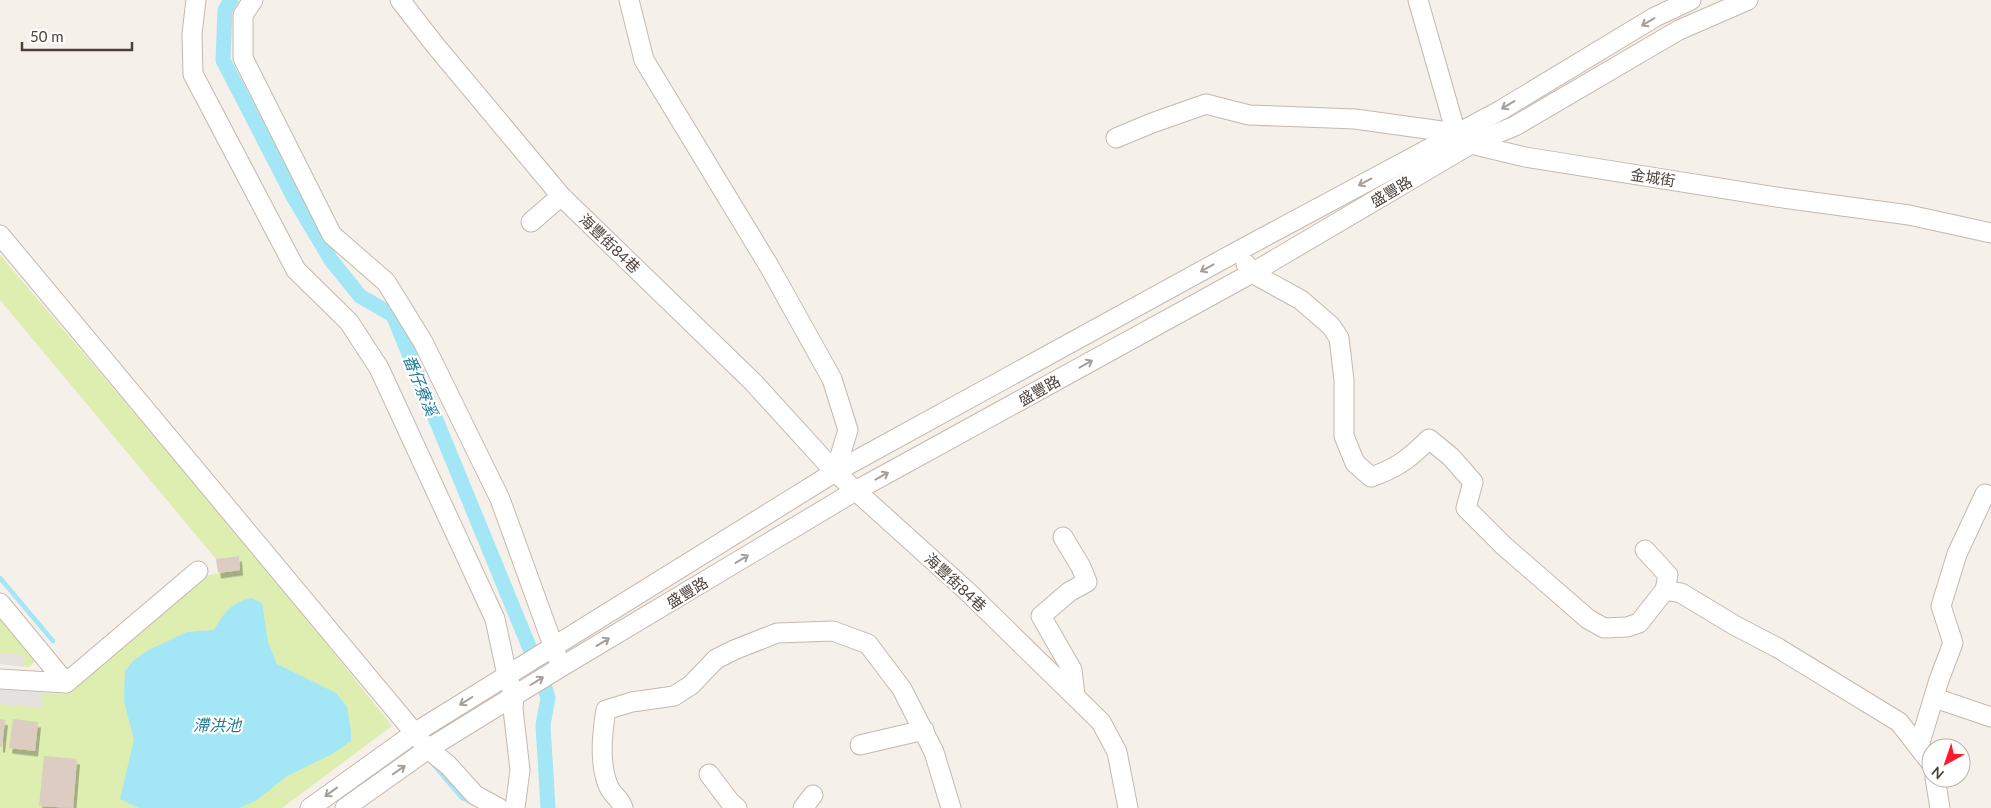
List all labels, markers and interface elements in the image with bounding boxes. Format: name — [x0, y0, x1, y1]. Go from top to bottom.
one-way arrow — [1641, 17, 1655, 27]
scale bar — [22, 20, 132, 52]
text: 50 m — [30, 27, 64, 45]
one-way arrow — [1502, 101, 1516, 111]
street label: 金城街 — [1629, 165, 1677, 189]
street label: 盛豐路 — [1367, 172, 1415, 210]
one-way arrow — [1358, 178, 1373, 187]
street label: 海豐街84巷 — [576, 210, 644, 276]
one-way arrow — [1199, 263, 1214, 273]
water label: 番仔寮溪 — [400, 352, 443, 420]
one-way arrow — [1078, 359, 1093, 369]
street label: 盛豐路 — [1015, 371, 1063, 409]
one-way arrow — [875, 471, 889, 481]
street label: 海豐街84巷 — [922, 549, 990, 615]
one-way arrow — [735, 553, 749, 563]
street label: 盛豐路 — [663, 573, 711, 611]
one-way arrow — [595, 636, 609, 646]
one-way arrow — [530, 676, 544, 686]
one-way arrow — [459, 696, 473, 706]
water label: 滯洪池 — [193, 715, 243, 734]
north arrow — [1921, 738, 1971, 788]
text: N — [1928, 763, 1947, 783]
one-way arrow — [392, 765, 406, 775]
one-way arrow — [325, 787, 339, 797]

